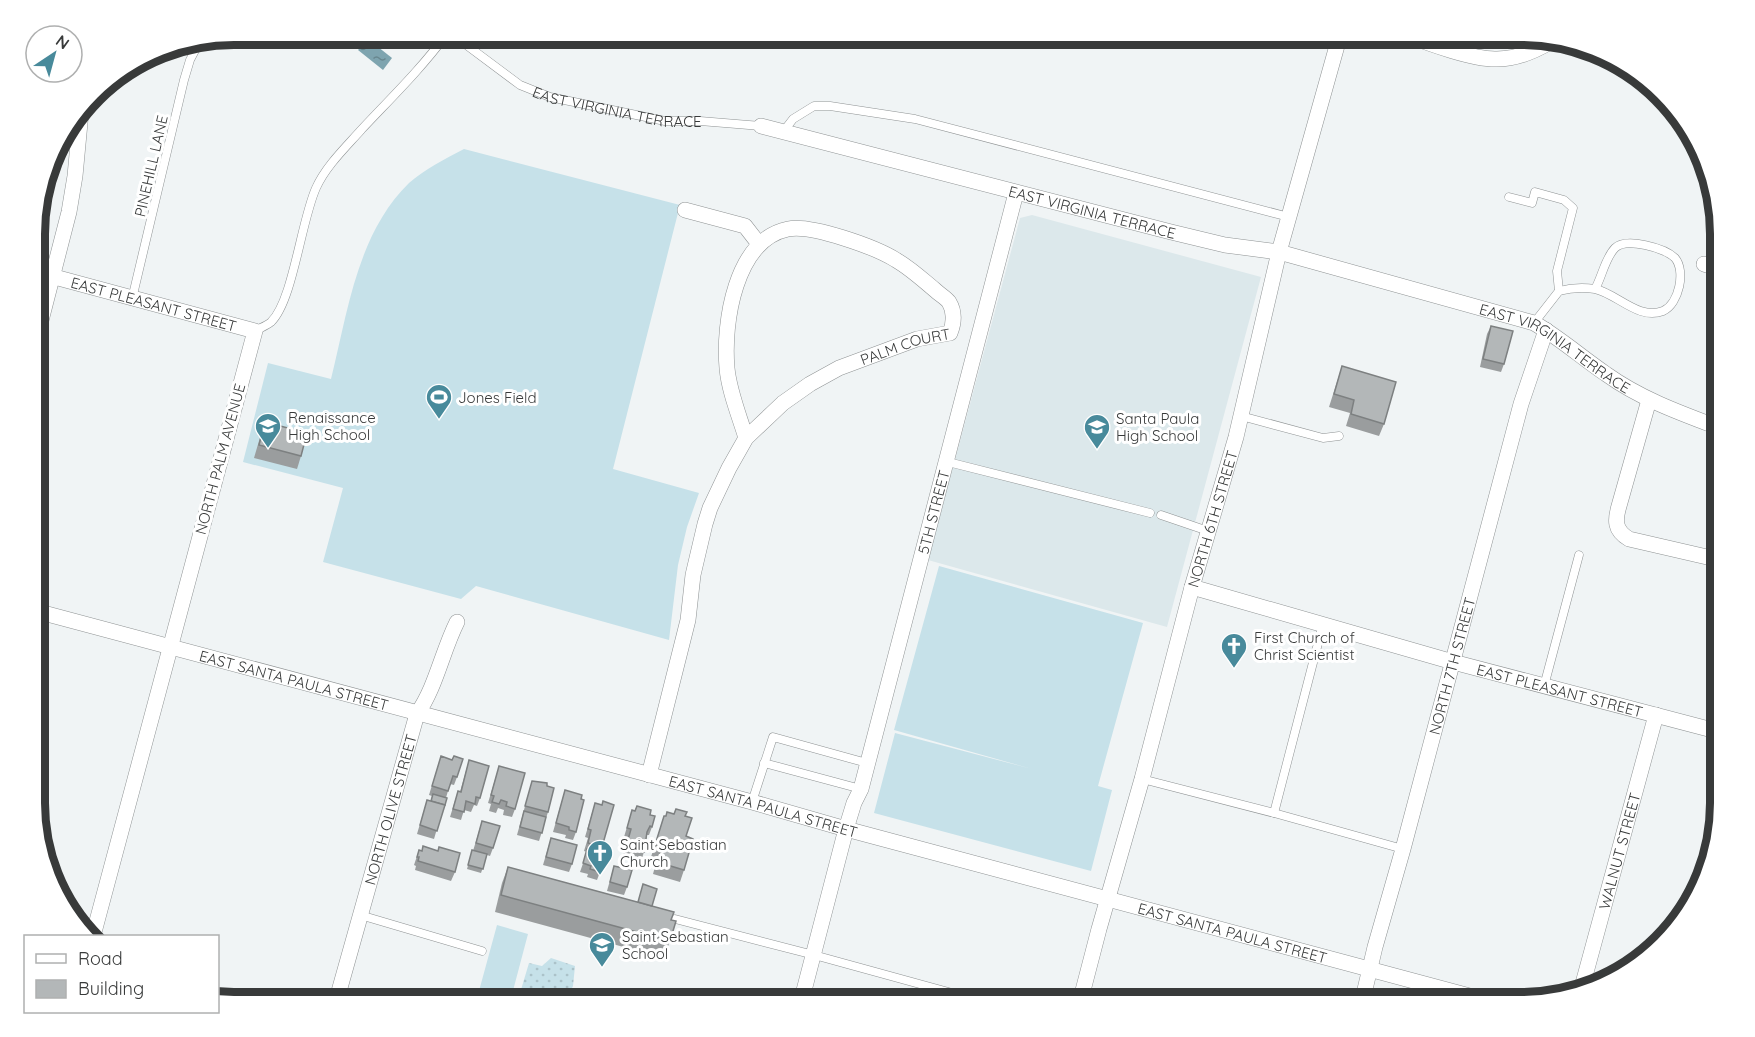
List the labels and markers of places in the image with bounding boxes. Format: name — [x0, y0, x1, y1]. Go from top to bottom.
sports icon: Jones Field — [424, 382, 454, 420]
place label: Jones Field — [458, 388, 536, 407]
place label: Renaissance High School — [288, 408, 376, 444]
place label: Santa Paula High School — [1116, 409, 1199, 445]
school or university icon: Renaissance High School — [253, 411, 283, 449]
school or university icon: Santa Paula High School — [1082, 412, 1112, 450]
place label: First Church of Christ Scientist — [1254, 628, 1355, 664]
church icon: First Church of Christ Scientist — [1219, 631, 1249, 669]
place label: Saint Sebastian Church — [620, 835, 727, 871]
church icon: Saint Sebastian Church — [585, 838, 615, 876]
place label: Saint Sebastian School — [622, 927, 729, 963]
school or university icon: Saint Sebastian School — [587, 930, 617, 968]

